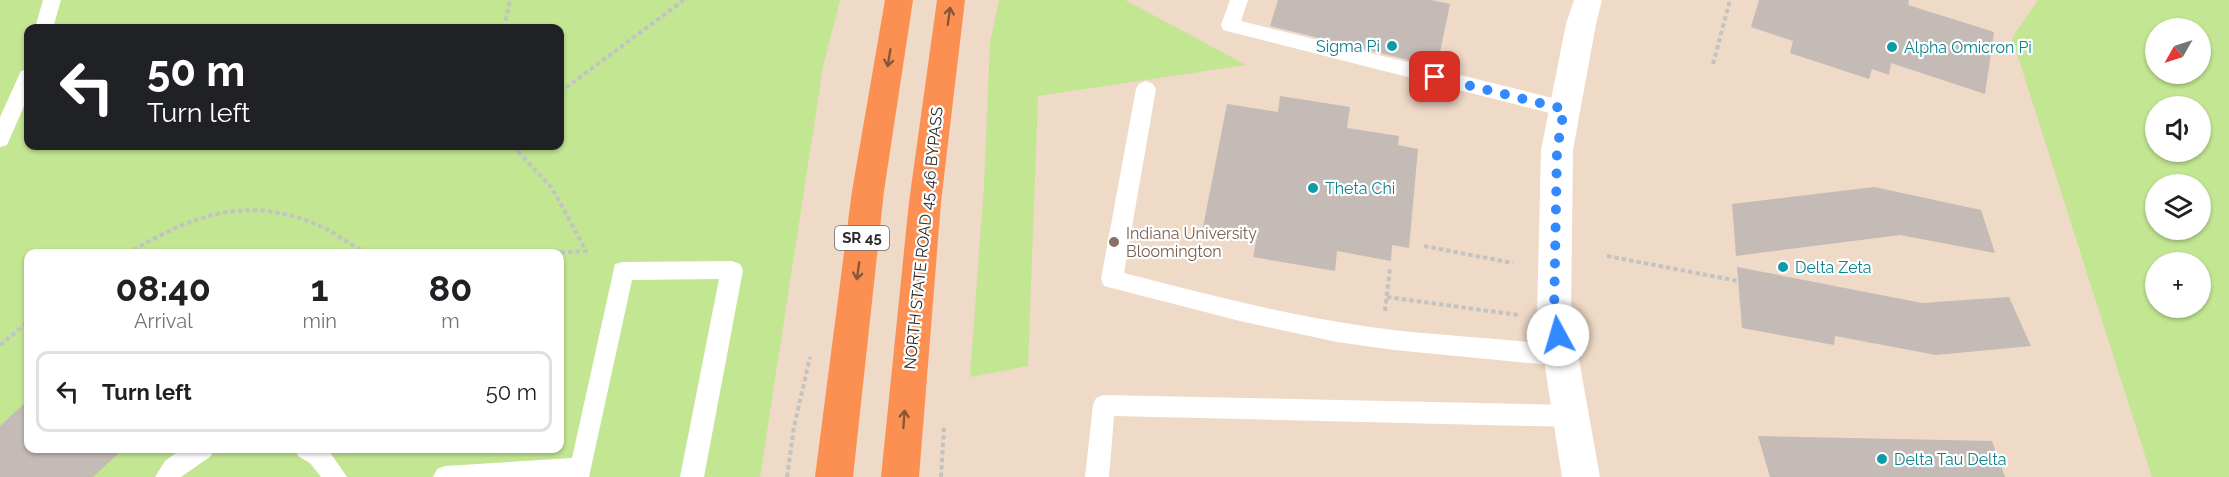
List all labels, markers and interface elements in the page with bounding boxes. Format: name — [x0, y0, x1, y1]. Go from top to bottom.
one-way arrow — [943, 7, 954, 27]
north arrow — [2145, 18, 2211, 84]
map controls — [2145, 18, 2211, 318]
place label: Sigma Pi — [1316, 37, 1380, 56]
place label: Alpha Omicron Pi — [1904, 38, 2032, 57]
marker: Sigma Pi — [1385, 39, 1399, 53]
marker: Alpha Omicron Pi — [1885, 40, 1899, 54]
text: 50 m — [147, 47, 245, 96]
one-way arrow — [883, 47, 894, 67]
icon: left — [48, 48, 126, 126]
pin — [1409, 51, 1460, 102]
icon: arrive — [1418, 60, 1451, 93]
button: sound — [2145, 96, 2211, 162]
text: Turn left — [147, 97, 250, 128]
street label: NORTH STATE ROAD 45 46 BYPASS — [900, 105, 947, 370]
button: layers — [2145, 174, 2211, 240]
place label: Theta Chi — [1325, 179, 1395, 198]
marker: Theta Chi — [1306, 181, 1320, 195]
place label: Indiana University Bloomington — [1126, 224, 1257, 261]
road number: SR 45 — [835, 226, 889, 250]
marker: Indiana University Bloomington — [1107, 235, 1121, 249]
button: + — [2145, 252, 2211, 318]
place label: Delta Zeta — [1795, 258, 1872, 277]
marker: Delta Zeta — [1776, 260, 1790, 274]
one-way arrow — [852, 261, 863, 281]
text: 08:40 — [116, 267, 211, 309]
text: 1 — [311, 267, 329, 309]
text: 80 — [429, 267, 472, 309]
position arrow — [1526, 303, 1590, 367]
text: Arrival — [134, 309, 193, 333]
text: min — [303, 309, 337, 333]
text: m — [441, 309, 460, 333]
icon: left — [51, 375, 84, 408]
text: Turn left — [102, 379, 192, 405]
text: 50 m — [486, 379, 537, 405]
one-way arrow — [899, 409, 910, 429]
place label: Delta Tau Delta — [1894, 450, 2007, 469]
marker: Delta Tau Delta — [1875, 452, 1889, 466]

